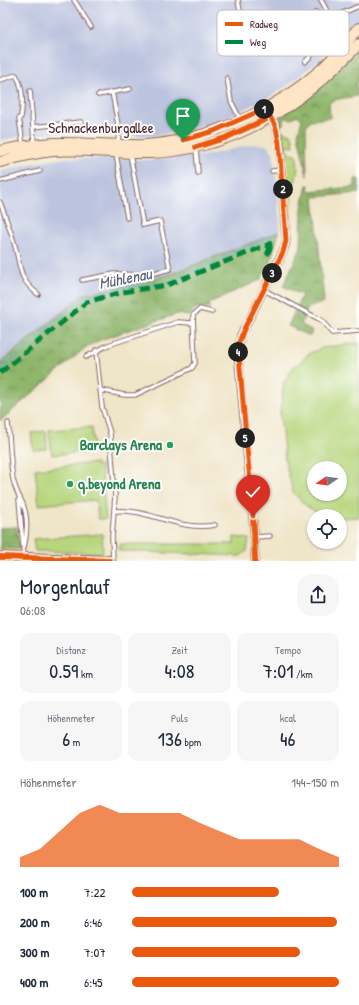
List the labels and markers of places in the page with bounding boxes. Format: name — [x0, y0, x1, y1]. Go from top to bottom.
pin — [166, 99, 200, 140]
pin: 1 — [254, 99, 274, 119]
pin: 2 — [273, 179, 293, 199]
pin: 3 — [262, 263, 282, 283]
pin: 4 — [228, 342, 248, 362]
pin: 5 — [235, 428, 255, 448]
place label: Barclays Arena — [80, 434, 162, 456]
marker: Barclays Arena — [165, 440, 175, 450]
place label: q.beyond Arena — [78, 473, 161, 495]
pin — [236, 475, 270, 516]
marker: q.beyond Arena — [65, 479, 75, 489]

